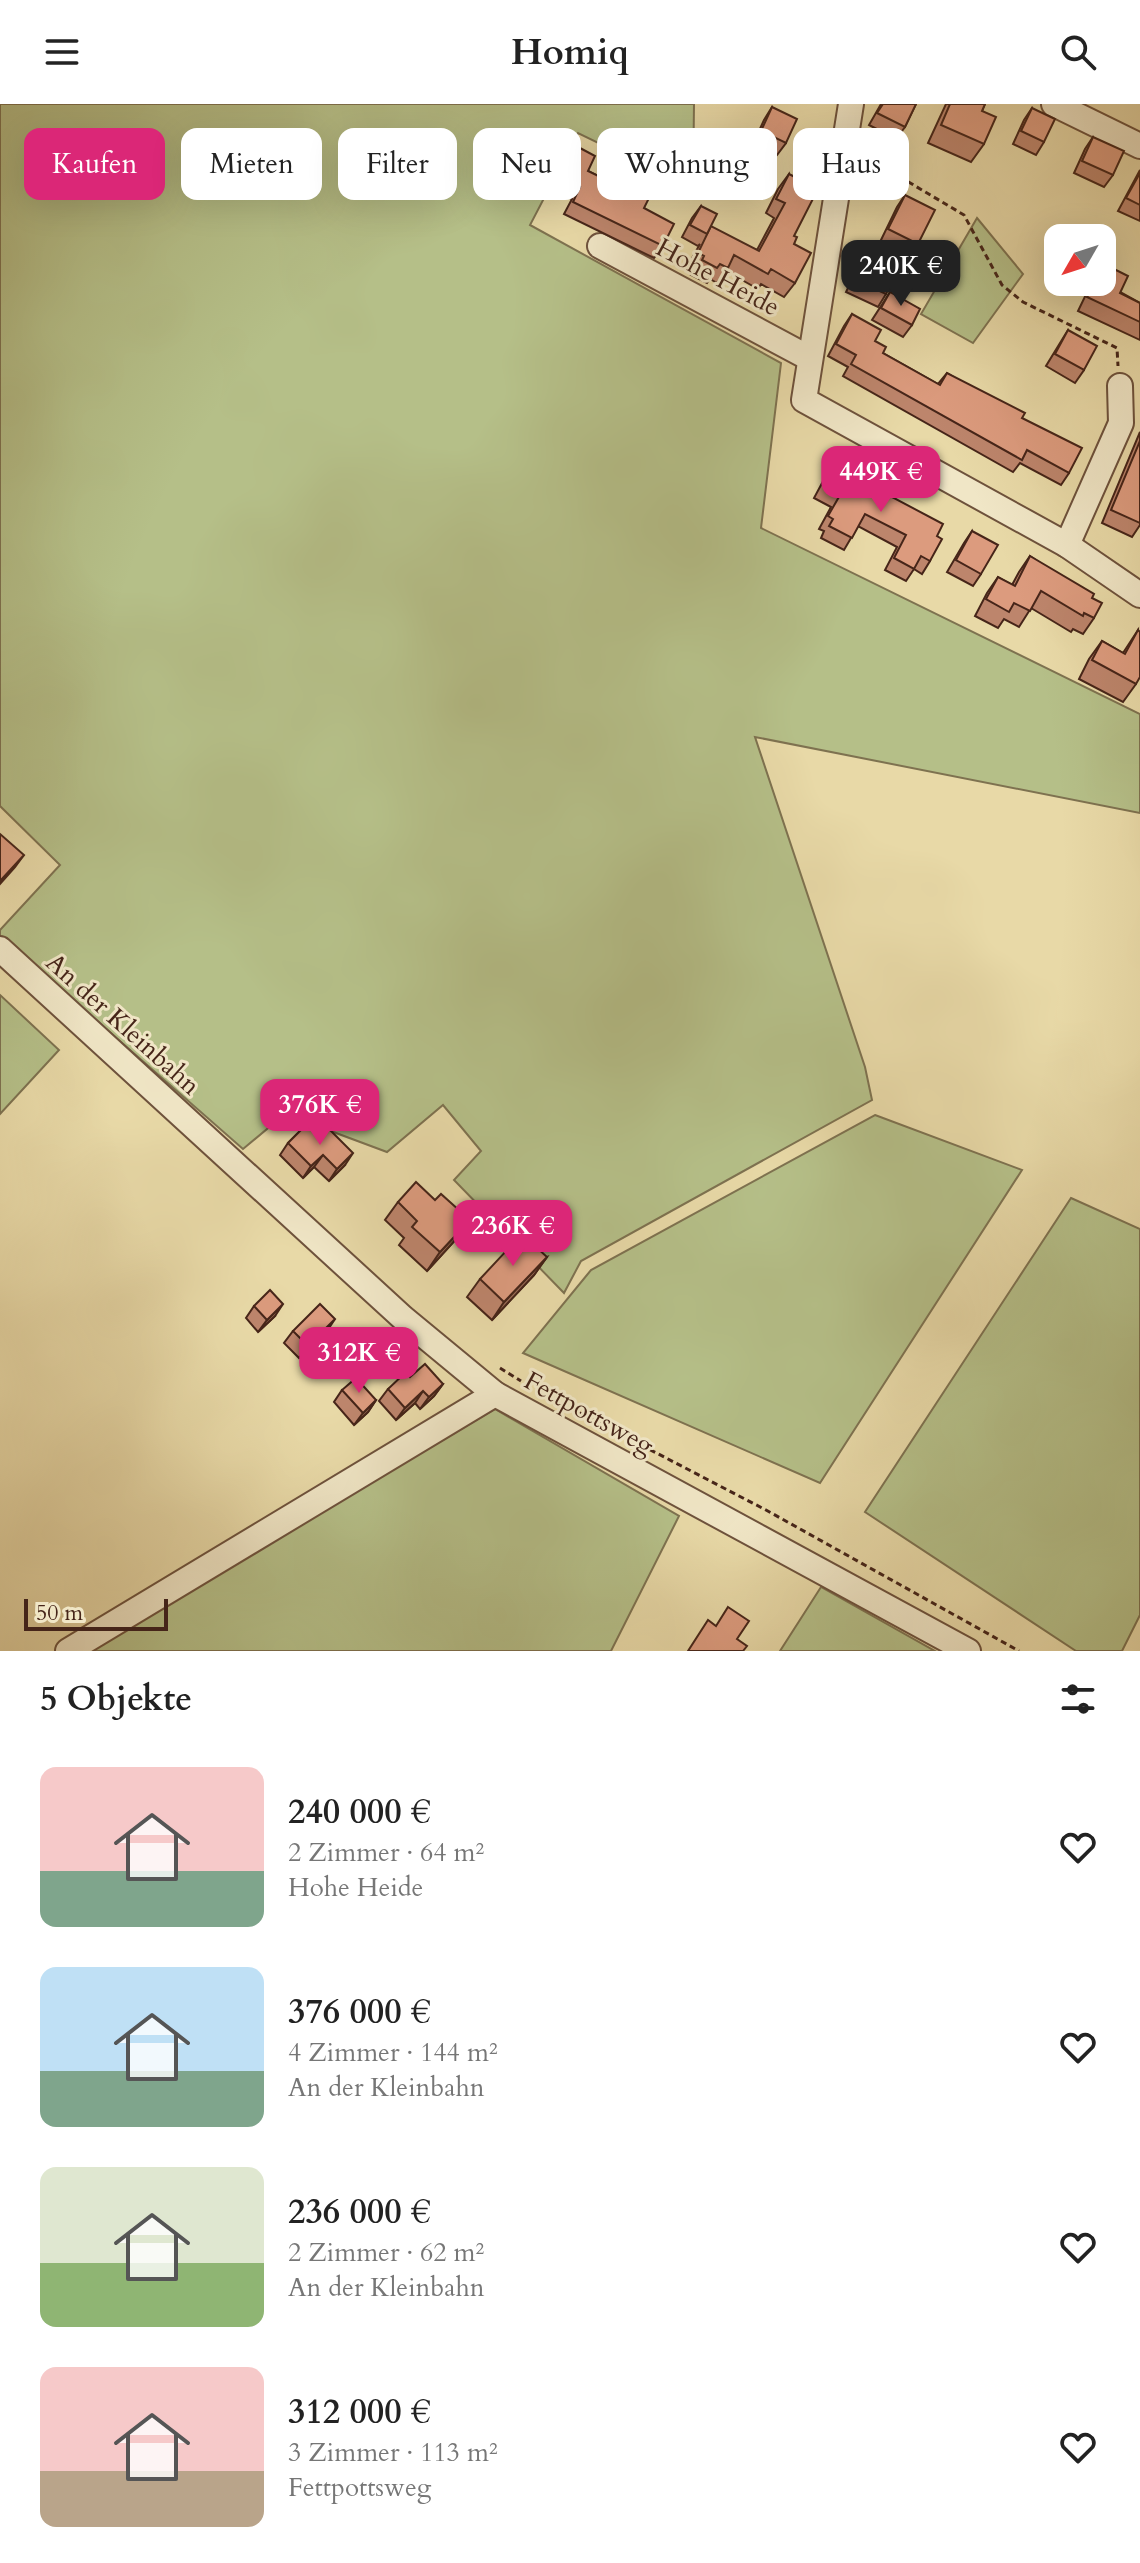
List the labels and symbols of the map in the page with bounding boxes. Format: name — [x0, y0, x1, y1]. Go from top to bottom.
north arrow — [1044, 224, 1116, 296]
street label: Hohe Heide — [650, 230, 786, 324]
pin: 240K € — [836, 240, 966, 308]
pin: 449K € — [816, 446, 946, 514]
street label: An der Kleinbahn — [38, 945, 208, 1103]
pin: 376K € — [255, 1079, 385, 1147]
pin: 236K € — [448, 1200, 578, 1268]
pin: 312K € — [294, 1327, 424, 1395]
street label: Fettpottsweg — [518, 1363, 661, 1463]
scale bar — [24, 1595, 168, 1631]

